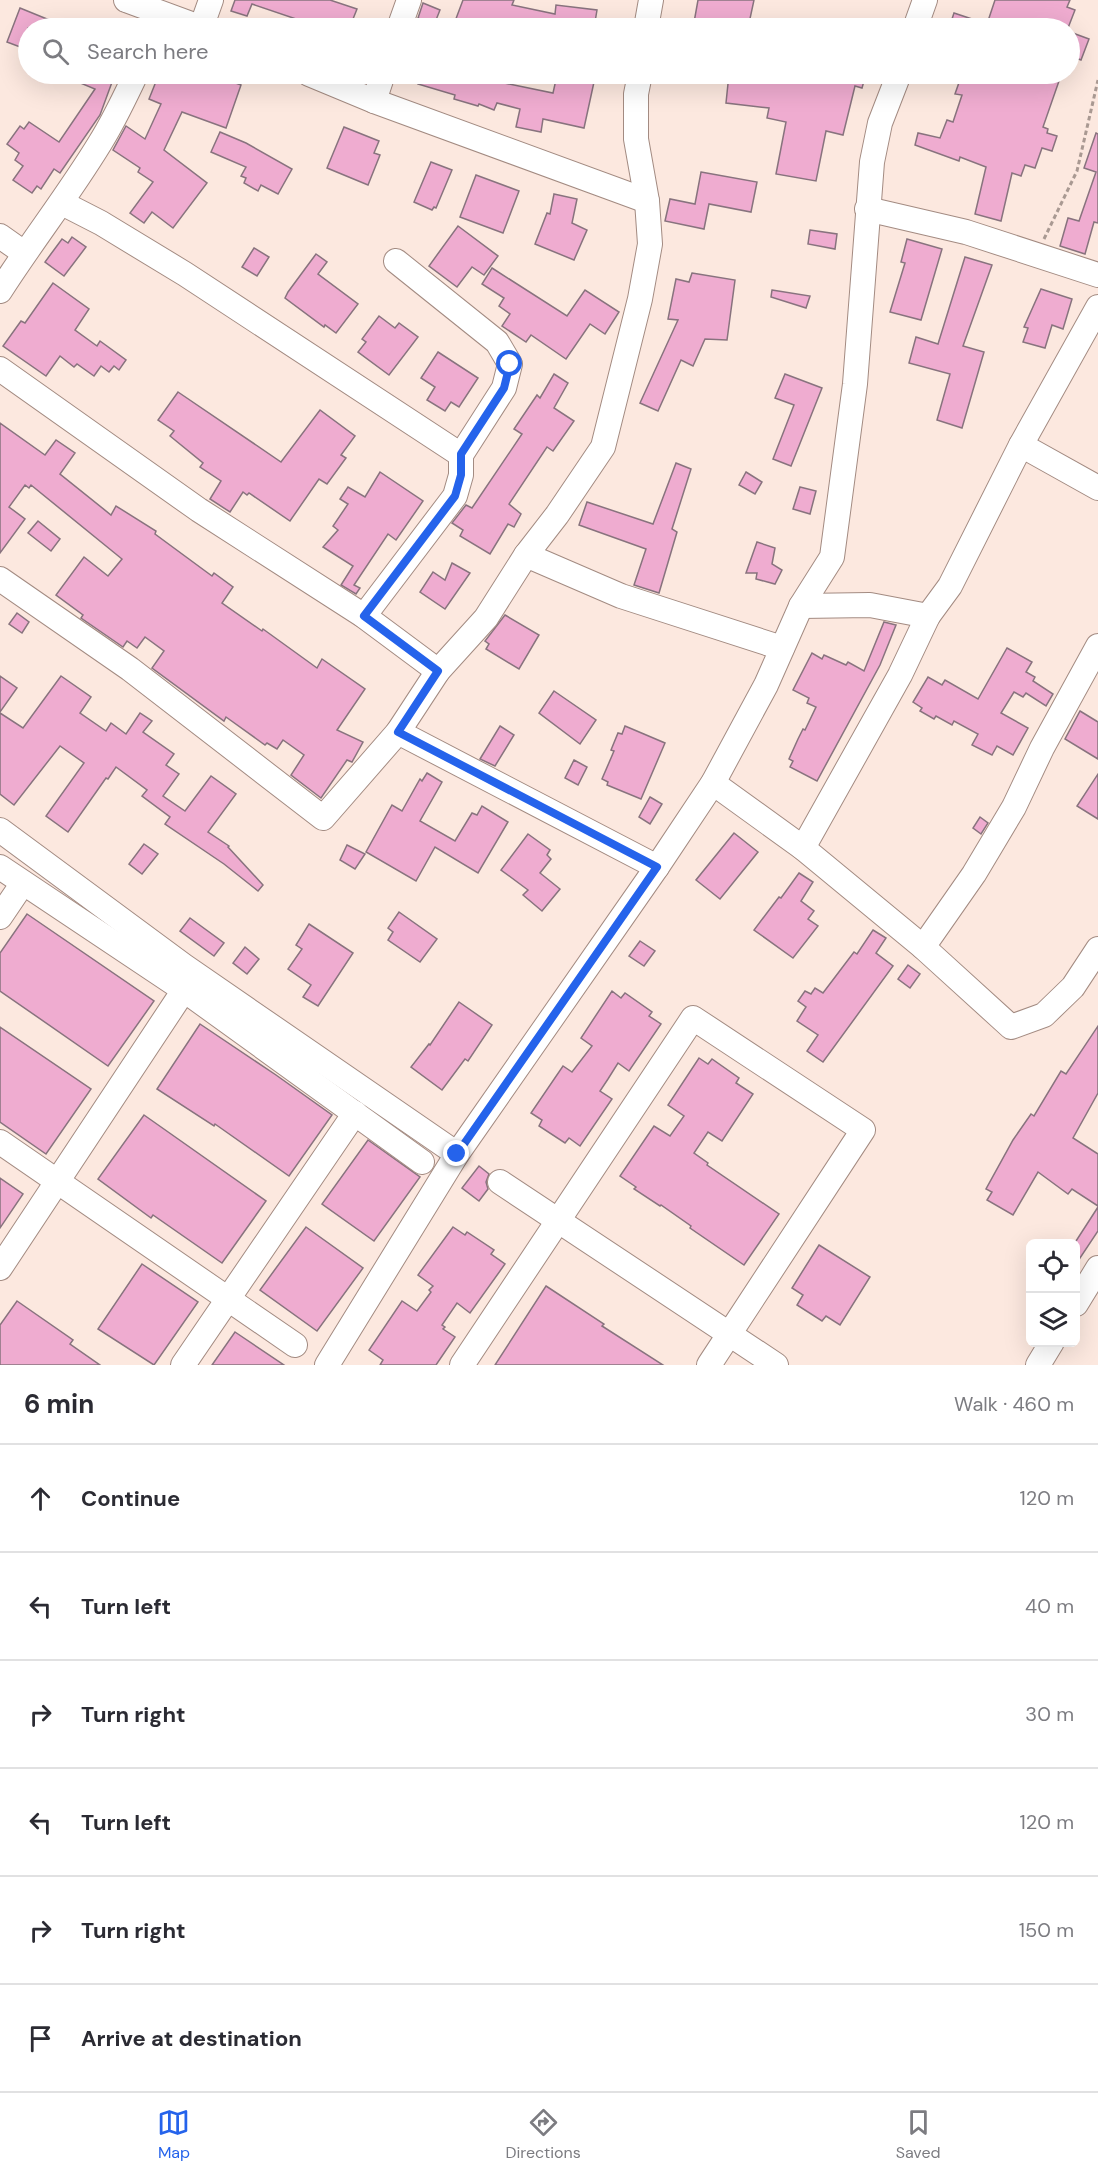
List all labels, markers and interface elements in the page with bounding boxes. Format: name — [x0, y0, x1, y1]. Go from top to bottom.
search box — [18, 18, 1080, 84]
icon: search — [39, 35, 72, 68]
text: Search here — [87, 37, 208, 66]
route start — [496, 350, 522, 376]
route end — [443, 1140, 469, 1166]
map controls — [1026, 1239, 1080, 1347]
button: locate — [1026, 1239, 1080, 1293]
button: layers — [1026, 1293, 1080, 1347]
text: 6 min — [24, 1387, 94, 1421]
text: Walk · 460 m — [954, 1391, 1074, 1417]
icon: ahead — [24, 1482, 57, 1515]
text: Continue — [81, 1484, 180, 1513]
text: 120 m — [1020, 1485, 1074, 1511]
icon: left — [24, 1590, 57, 1623]
text: Turn left — [81, 1592, 171, 1621]
text: 40 m — [1025, 1593, 1074, 1619]
icon: right — [24, 1698, 57, 1731]
text: Turn right — [81, 1700, 186, 1729]
text: 30 m — [1025, 1701, 1074, 1727]
icon: left — [24, 1806, 57, 1839]
text: Turn left — [81, 1808, 171, 1837]
text: 120 m — [1020, 1809, 1074, 1835]
icon: right — [24, 1914, 57, 1947]
text: Turn right — [81, 1916, 186, 1945]
text: 150 m — [1019, 1917, 1074, 1943]
icon: arrive — [24, 2022, 57, 2055]
text: Arrive at destination — [81, 2024, 302, 2053]
tab: Map — [157, 2106, 190, 2163]
tab: Directions — [505, 2106, 581, 2163]
tab: Saved — [896, 2106, 941, 2163]

